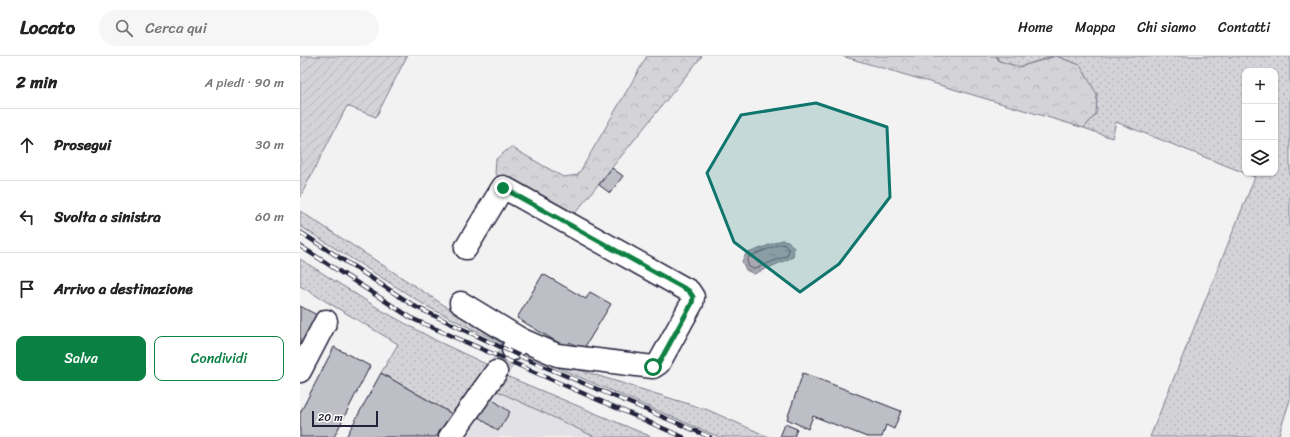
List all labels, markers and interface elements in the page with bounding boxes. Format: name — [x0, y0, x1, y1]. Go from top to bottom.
search box — [99, 10, 379, 46]
text: Locato — [20, 11, 75, 44]
text: Cerca qui — [145, 15, 207, 41]
text: Home — [1018, 15, 1053, 40]
text: Mappa — [1075, 15, 1115, 40]
text: Chi siamo — [1137, 15, 1196, 40]
text: Contatti — [1218, 15, 1270, 40]
icon: search — [113, 17, 135, 39]
text: 2 min — [16, 67, 57, 97]
map controls — [1242, 68, 1278, 176]
button: + — [1242, 68, 1278, 104]
text: A piedi · 90 m — [205, 71, 284, 94]
button: − — [1242, 104, 1278, 140]
text: Prosegui — [54, 132, 111, 158]
text: 30 m — [255, 133, 284, 156]
icon: ahead — [16, 134, 38, 156]
button: layers — [1242, 140, 1278, 176]
route end — [494, 179, 512, 197]
text: Svolta a sinistra — [54, 204, 161, 230]
text: 60 m — [255, 205, 284, 228]
icon: left — [16, 206, 38, 228]
text: Arrivo a destinazione — [54, 276, 193, 302]
icon: arrive — [16, 278, 38, 300]
button: Salva — [16, 336, 146, 381]
button: Condividi — [154, 336, 284, 381]
route start — [644, 358, 662, 376]
text: 20 m — [318, 408, 343, 427]
scale bar — [312, 409, 378, 428]

